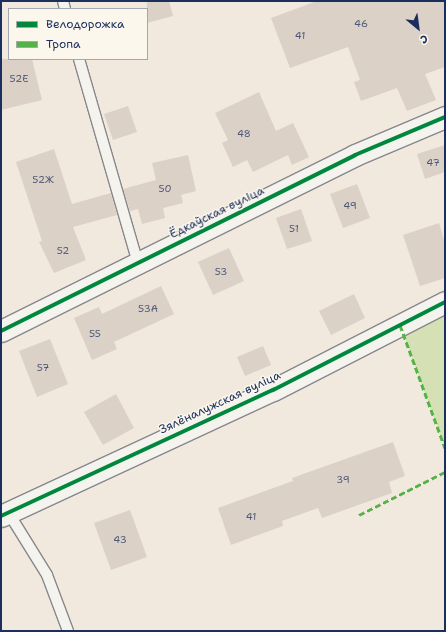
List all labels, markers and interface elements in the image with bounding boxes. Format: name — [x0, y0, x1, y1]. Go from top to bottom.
legend — [8, 8, 148, 60]
north arrow — [398, 8, 438, 48]
text: Велодорожка — [46, 16, 124, 32]
house number: 46 — [354, 18, 368, 30]
house number: 41 — [295, 30, 305, 42]
text: С — [417, 31, 431, 47]
text: Тропа — [46, 36, 80, 52]
house number: 52Е — [10, 73, 28, 85]
house number: 48 — [237, 128, 251, 140]
house number: 47 — [426, 157, 440, 169]
house number: 52Ж — [32, 174, 54, 186]
house number: 50 — [158, 183, 172, 195]
street label: Ёдкаўская вуліца — [167, 184, 267, 242]
house number: 49 — [343, 200, 357, 212]
house number: 51 — [289, 223, 299, 235]
house number: 52 — [57, 245, 69, 257]
house number: 53 — [215, 266, 227, 278]
house number: 53А — [138, 303, 158, 315]
house number: 55 — [89, 328, 101, 340]
house number: 57 — [37, 362, 49, 374]
street label: Зялёналужская вуліца — [157, 369, 283, 437]
house number: 39 — [336, 474, 350, 486]
house number: 41 — [246, 511, 256, 523]
house number: 43 — [113, 534, 127, 546]

